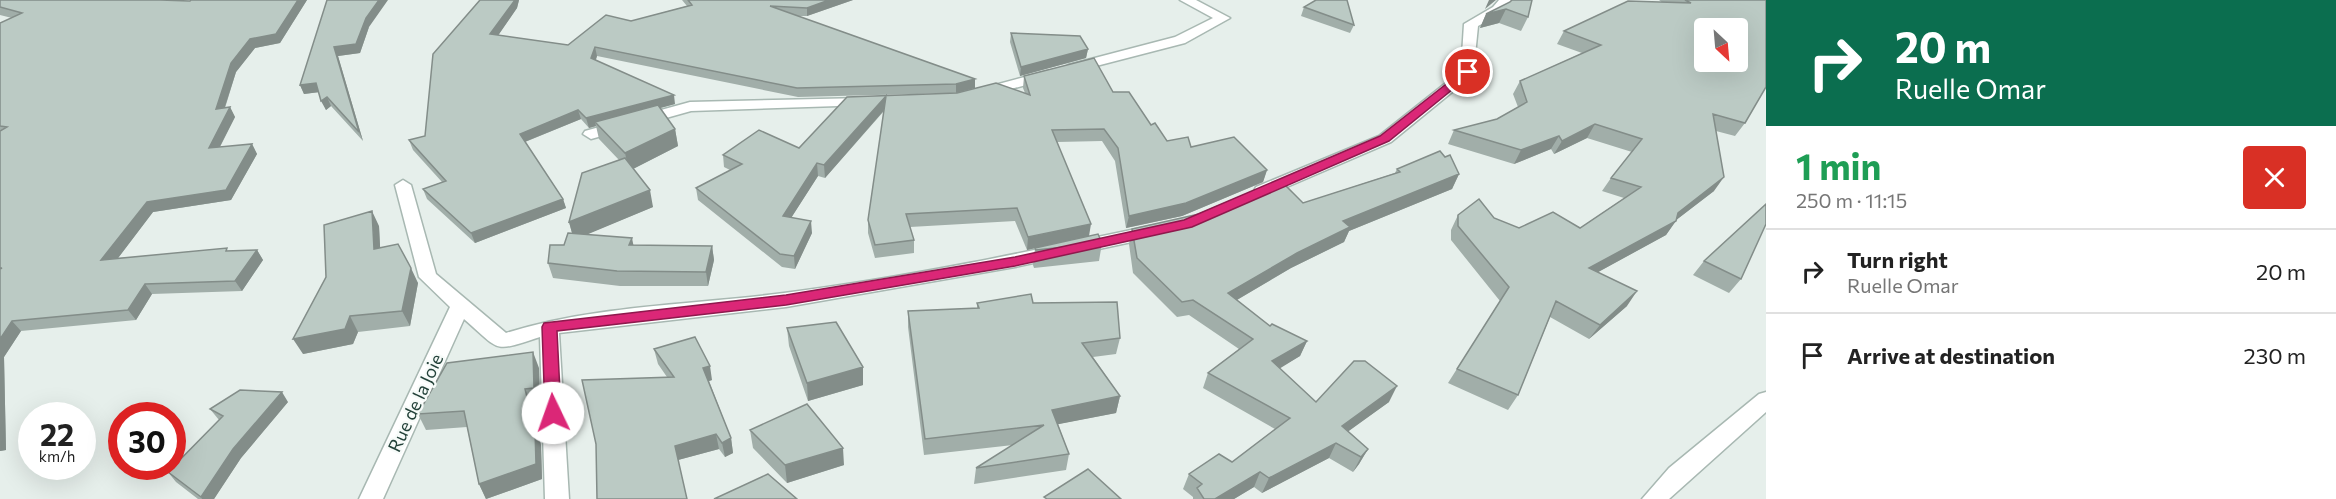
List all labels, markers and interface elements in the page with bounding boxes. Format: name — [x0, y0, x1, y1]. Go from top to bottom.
north arrow — [1694, 18, 1748, 72]
map controls — [1694, 18, 1748, 72]
text: 20 m — [1895, 20, 1991, 72]
icon: right — [1796, 24, 1874, 102]
pin — [1442, 46, 1493, 97]
icon: arrive — [1451, 55, 1484, 88]
text: Ruelle Omar — [1895, 72, 2046, 105]
text: 1 min — [1796, 143, 1881, 187]
button: close — [2243, 146, 2306, 209]
text: 250 m · 11:15 — [1796, 188, 1907, 212]
text: Turn right — [1847, 246, 1948, 273]
icon: right — [1796, 255, 1829, 288]
text: 20 m — [2256, 258, 2306, 285]
text: Ruelle Omar — [1847, 273, 1959, 297]
icon: arrive — [1796, 339, 1829, 372]
text: Arrive at destination — [1847, 342, 2055, 369]
text: 230 m — [2243, 342, 2306, 369]
street label: Rue de la Joie — [383, 350, 447, 455]
position arrow — [521, 381, 585, 445]
speed limit sign: 30 — [108, 402, 186, 480]
text: 22 — [40, 415, 74, 452]
text: km/h — [39, 447, 75, 465]

